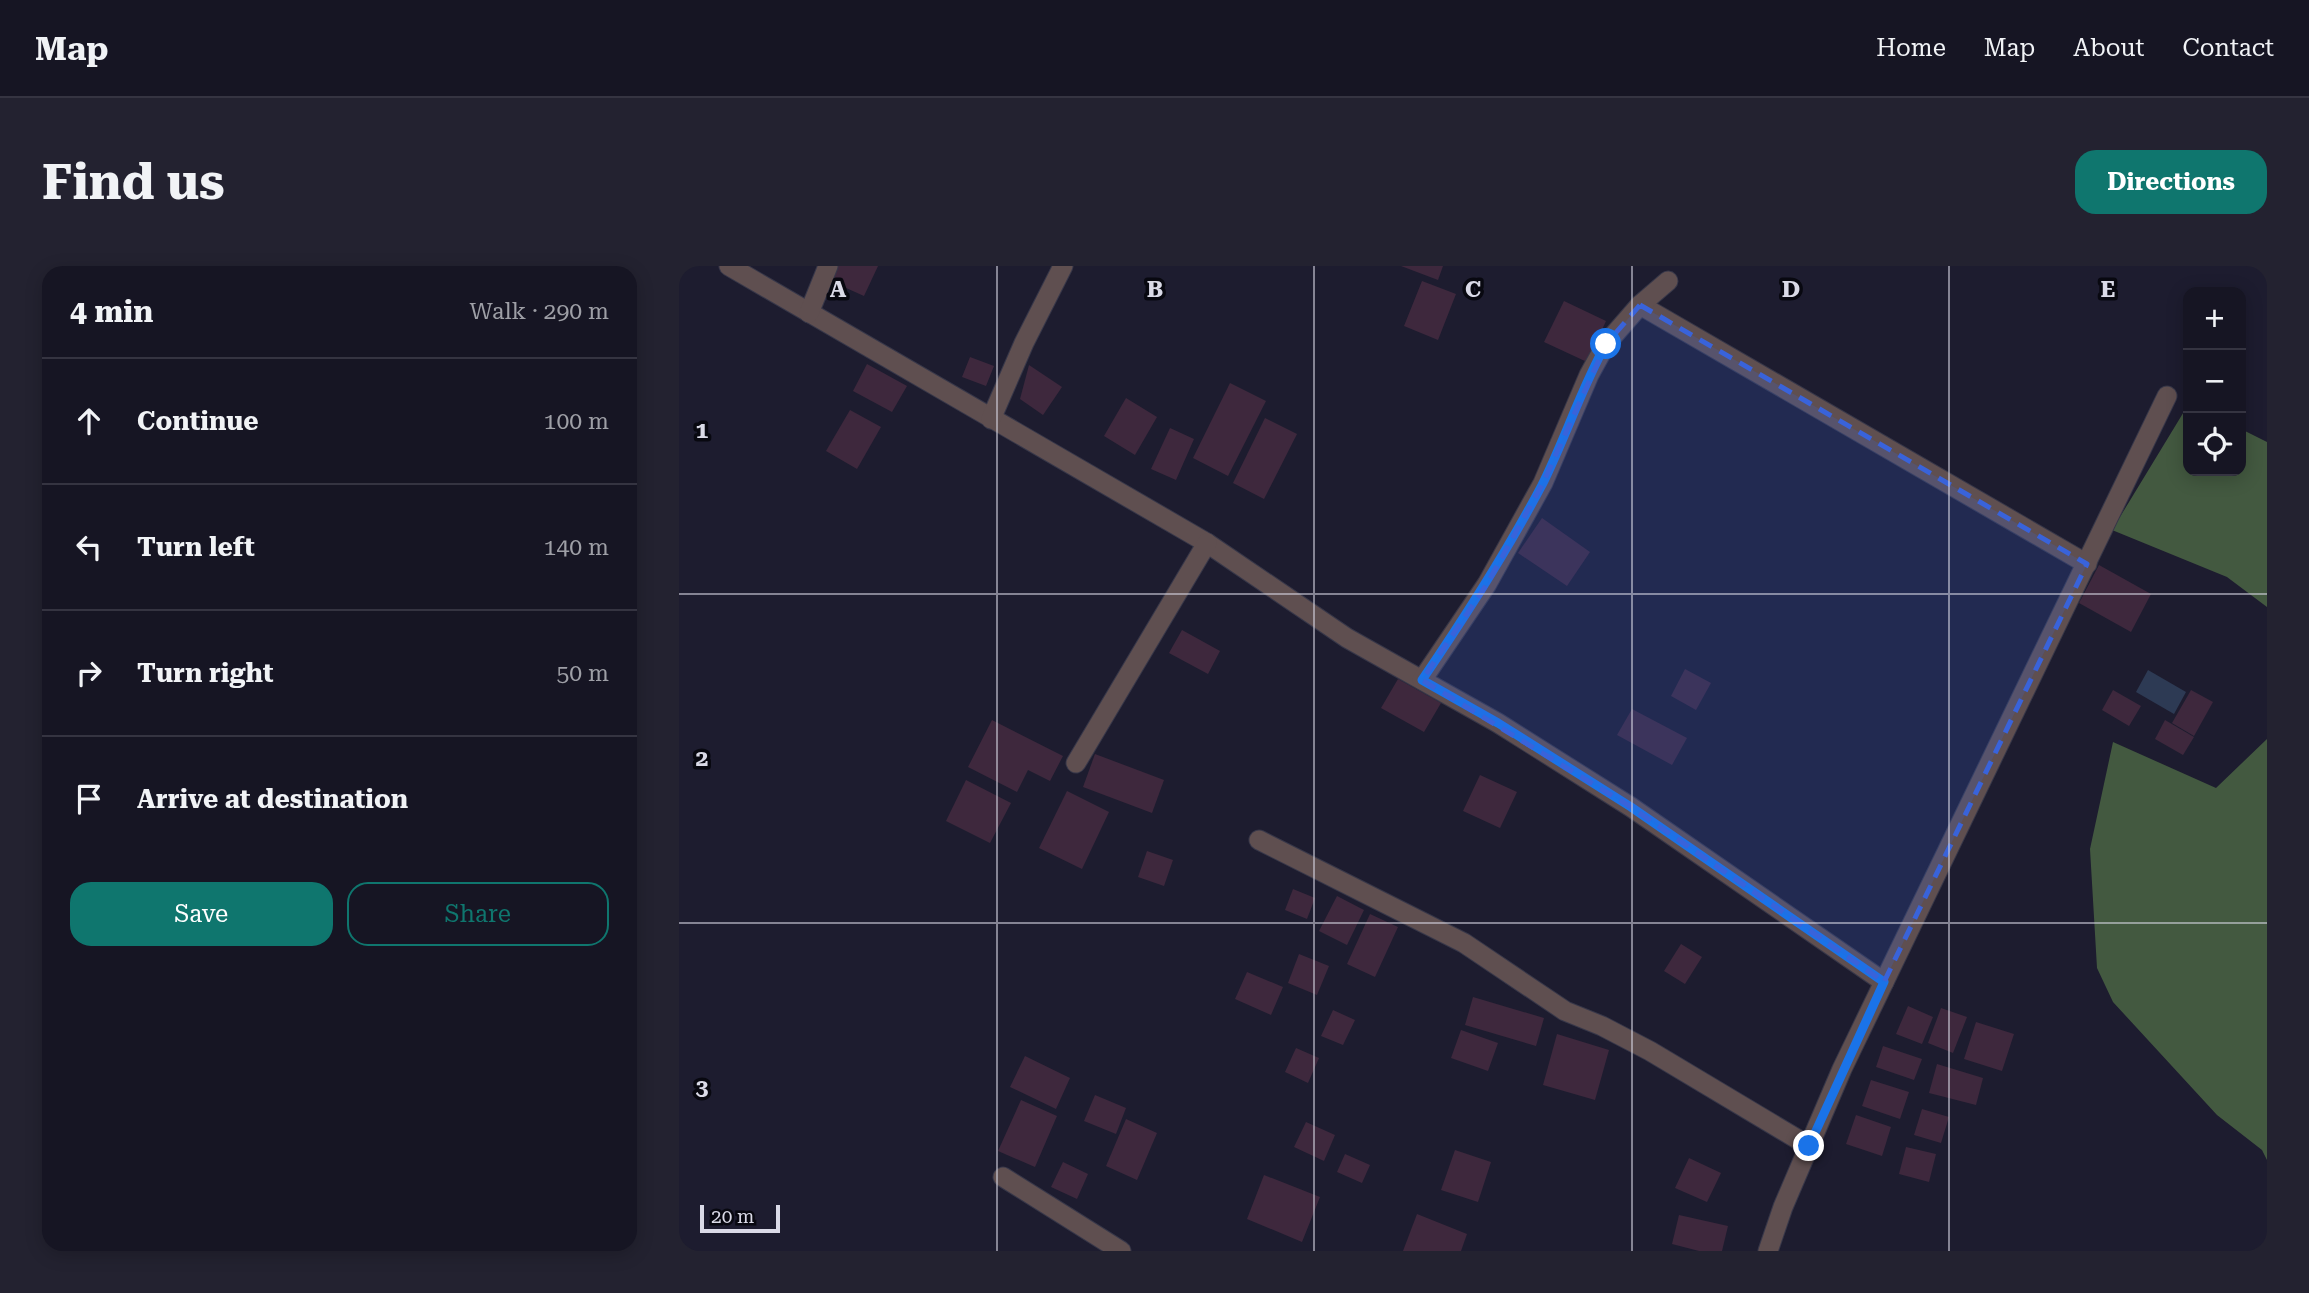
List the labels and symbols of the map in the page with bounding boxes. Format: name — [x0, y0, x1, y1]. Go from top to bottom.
text: A — [830, 276, 847, 303]
text: B — [1147, 276, 1163, 303]
text: C — [1465, 276, 1481, 303]
text: D — [1782, 276, 1800, 303]
text: E — [2101, 276, 2115, 303]
route start — [1590, 328, 1621, 359]
text: 1 — [696, 417, 709, 444]
text: 2 — [696, 745, 708, 772]
text: 3 — [696, 1074, 709, 1101]
route end — [1793, 1130, 1824, 1161]
scale bar — [700, 1202, 781, 1234]

